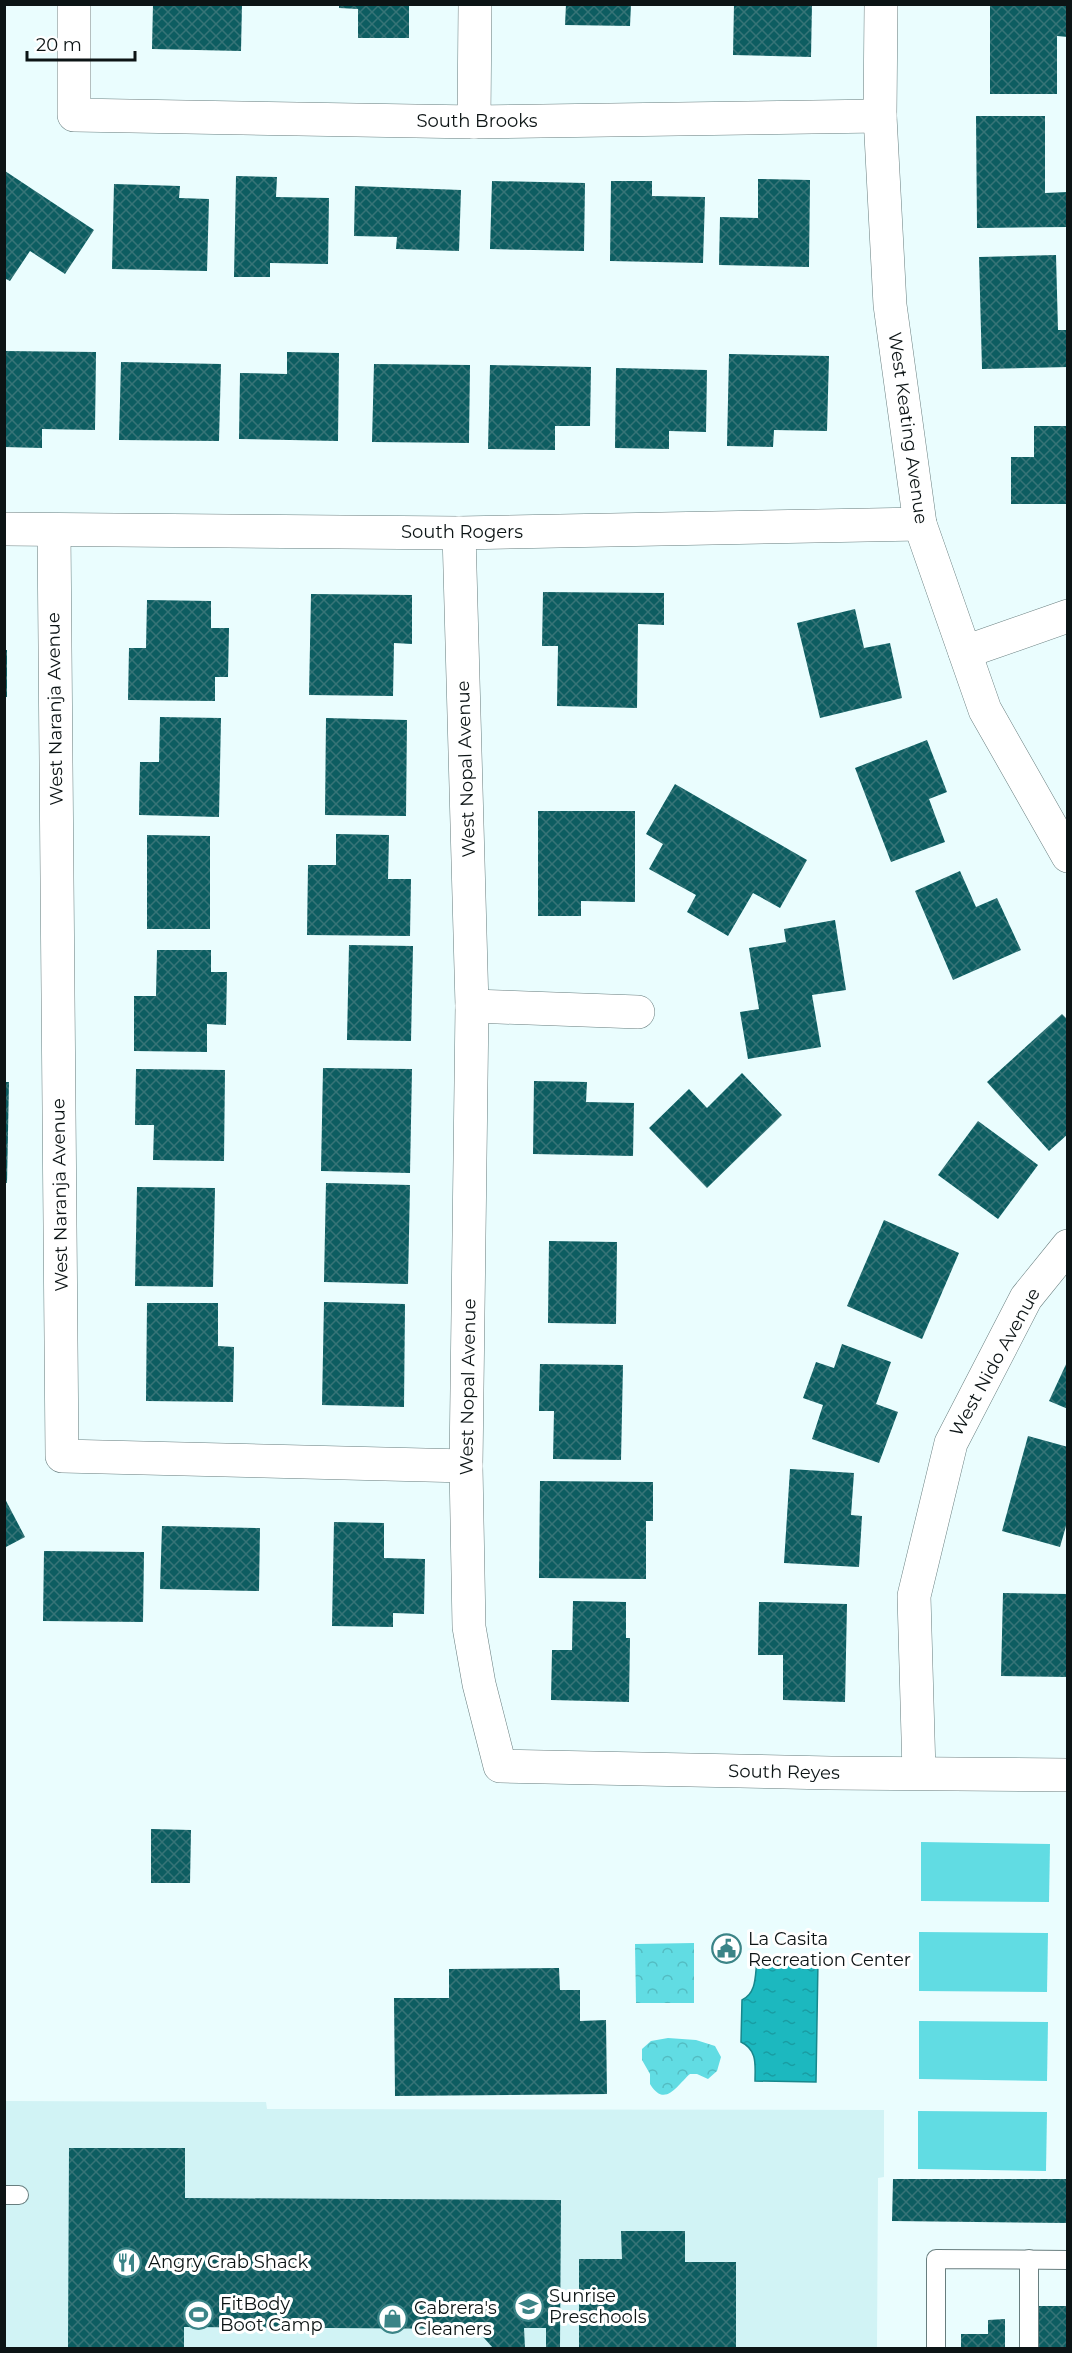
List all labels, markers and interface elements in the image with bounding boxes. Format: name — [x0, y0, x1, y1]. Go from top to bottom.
scale bar — [27, 24, 135, 62]
text: 20 m — [36, 34, 82, 56]
street label: South Brooks — [416, 110, 538, 132]
street label: West Keating Avenue — [884, 331, 932, 525]
street label: South Rogers — [401, 521, 523, 543]
street label: West Naranja Avenue — [42, 612, 68, 806]
street label: West Nopal Avenue — [452, 680, 480, 858]
street label: West Naranja Avenue — [47, 1098, 73, 1292]
street label: West Nido Avenue — [945, 1284, 1045, 1440]
street label: West Nopal Avenue — [455, 1298, 481, 1476]
street label: South Reyes — [728, 1760, 840, 1784]
place label: La Casita Recreation Center — [748, 1928, 911, 1971]
public building icon: La Casita Recreation Center — [711, 1933, 743, 1965]
restaurant icon: Angry Crab Shack — [111, 2246, 143, 2278]
place label: Angry Crab Shack — [148, 2251, 309, 2273]
place label: Sunrise Preschools — [549, 2285, 647, 2328]
school or university icon: Sunrise Preschools — [512, 2290, 544, 2322]
place label: FitBody Boot Camp — [220, 2293, 323, 2336]
place label: Cabrera's Cleaners — [414, 2297, 497, 2340]
sports icon: FitBody Boot Camp — [183, 2298, 215, 2330]
shop icon: Cabrera's Cleaners — [377, 2302, 409, 2334]

